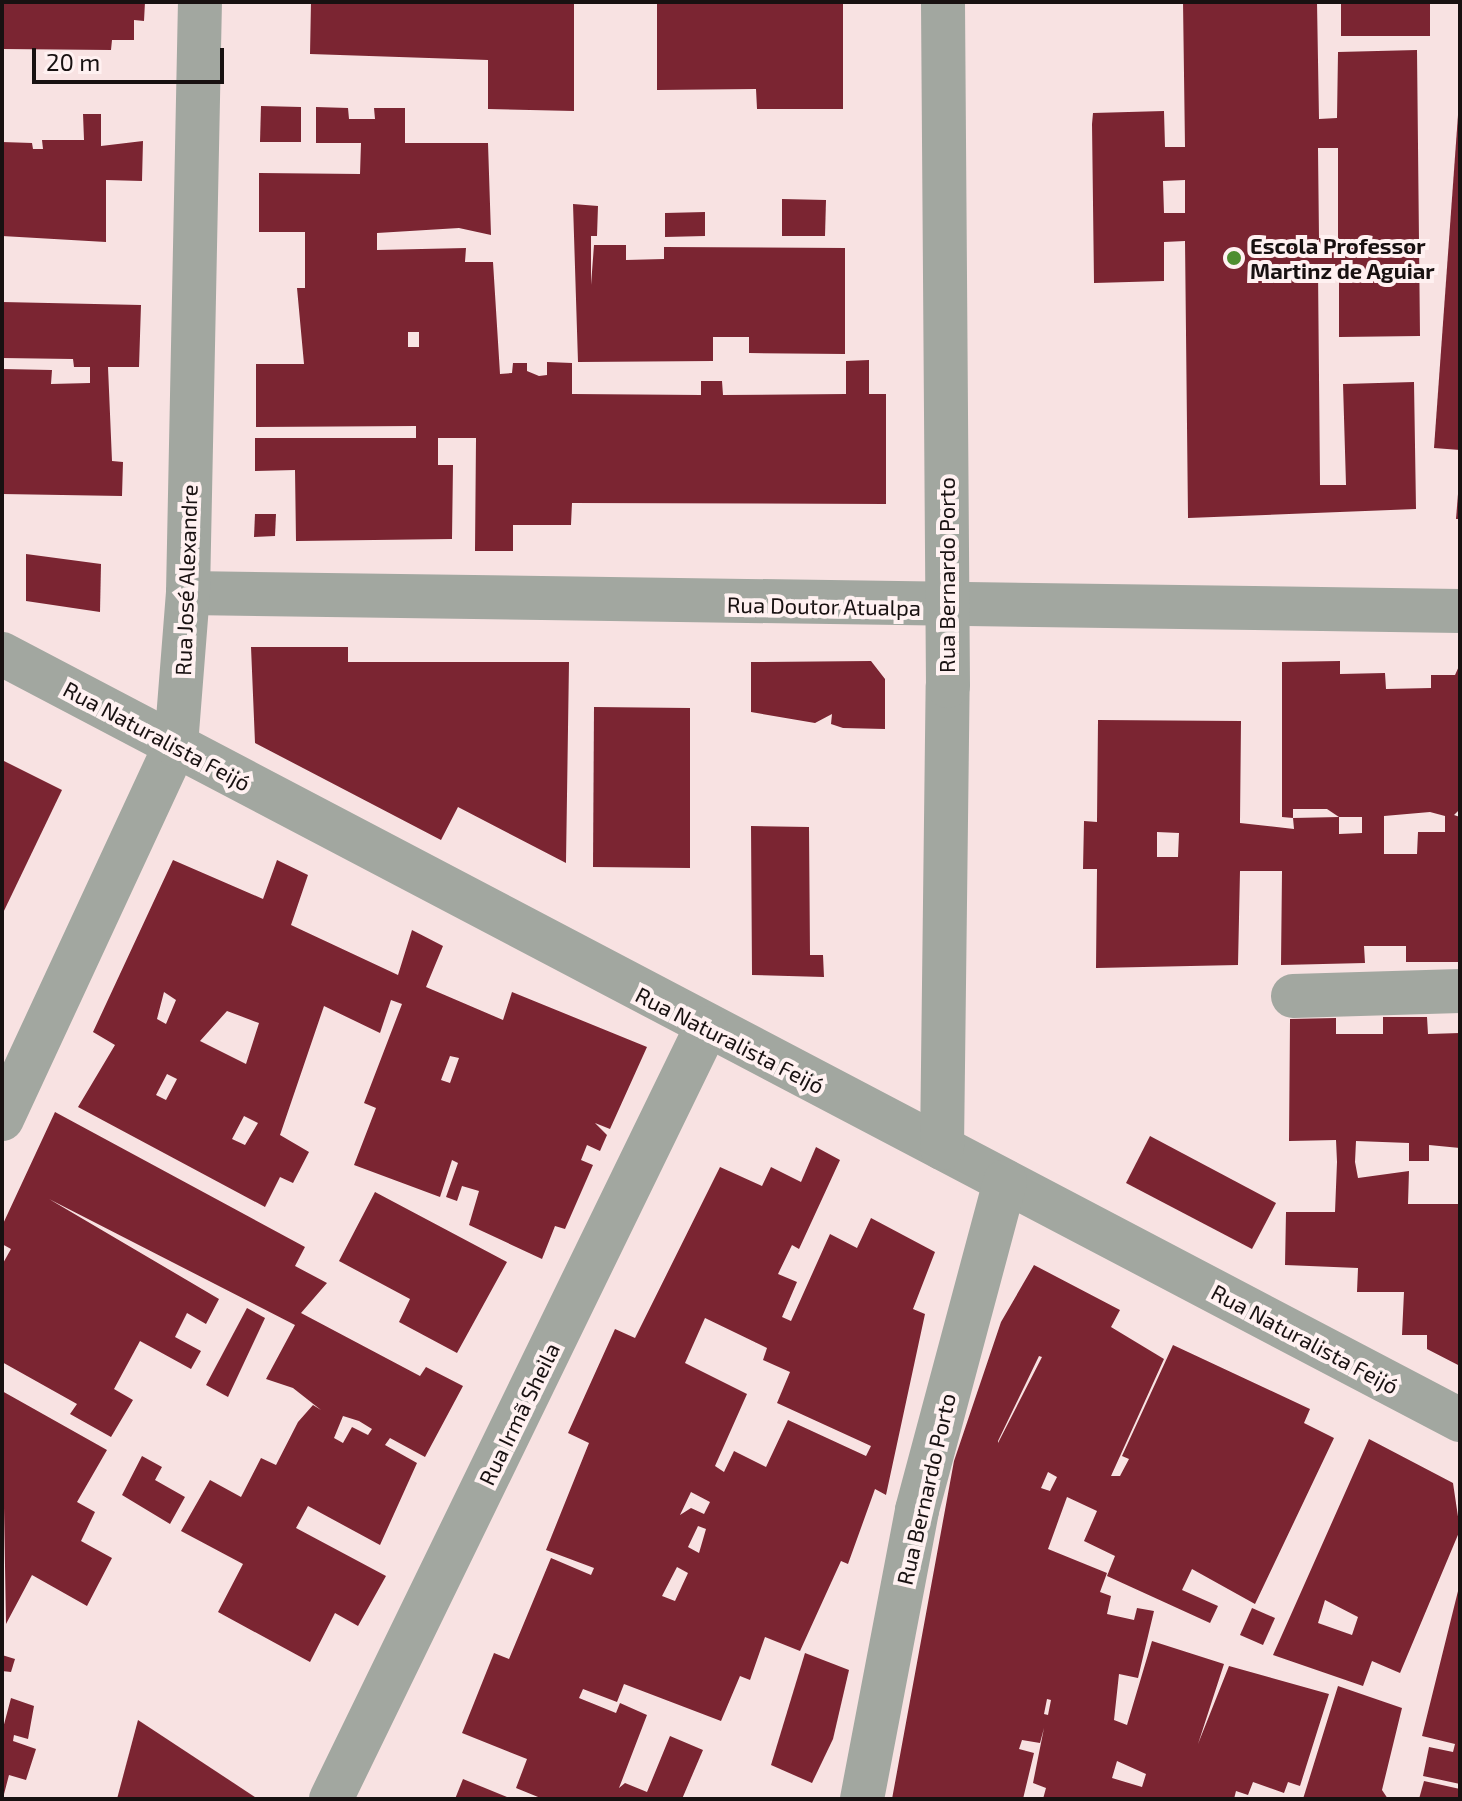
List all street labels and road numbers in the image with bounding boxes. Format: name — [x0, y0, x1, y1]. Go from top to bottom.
street label: Rua Bernardo Porto — [934, 477, 960, 673]
street label: Rua José Alexandre — [169, 483, 203, 677]
street label: Rua Doutor Atualpa — [726, 591, 922, 621]
street label: Rua Naturalista Feijó — [59, 676, 255, 796]
street label: Rua Naturalista Feijó — [631, 981, 829, 1099]
street label: Rua Naturalista Feijó — [1207, 1279, 1403, 1399]
street label: Rua Irmã Sheila — [473, 1339, 565, 1489]
street label: Rua Bernardo Porto — [891, 1391, 961, 1587]

